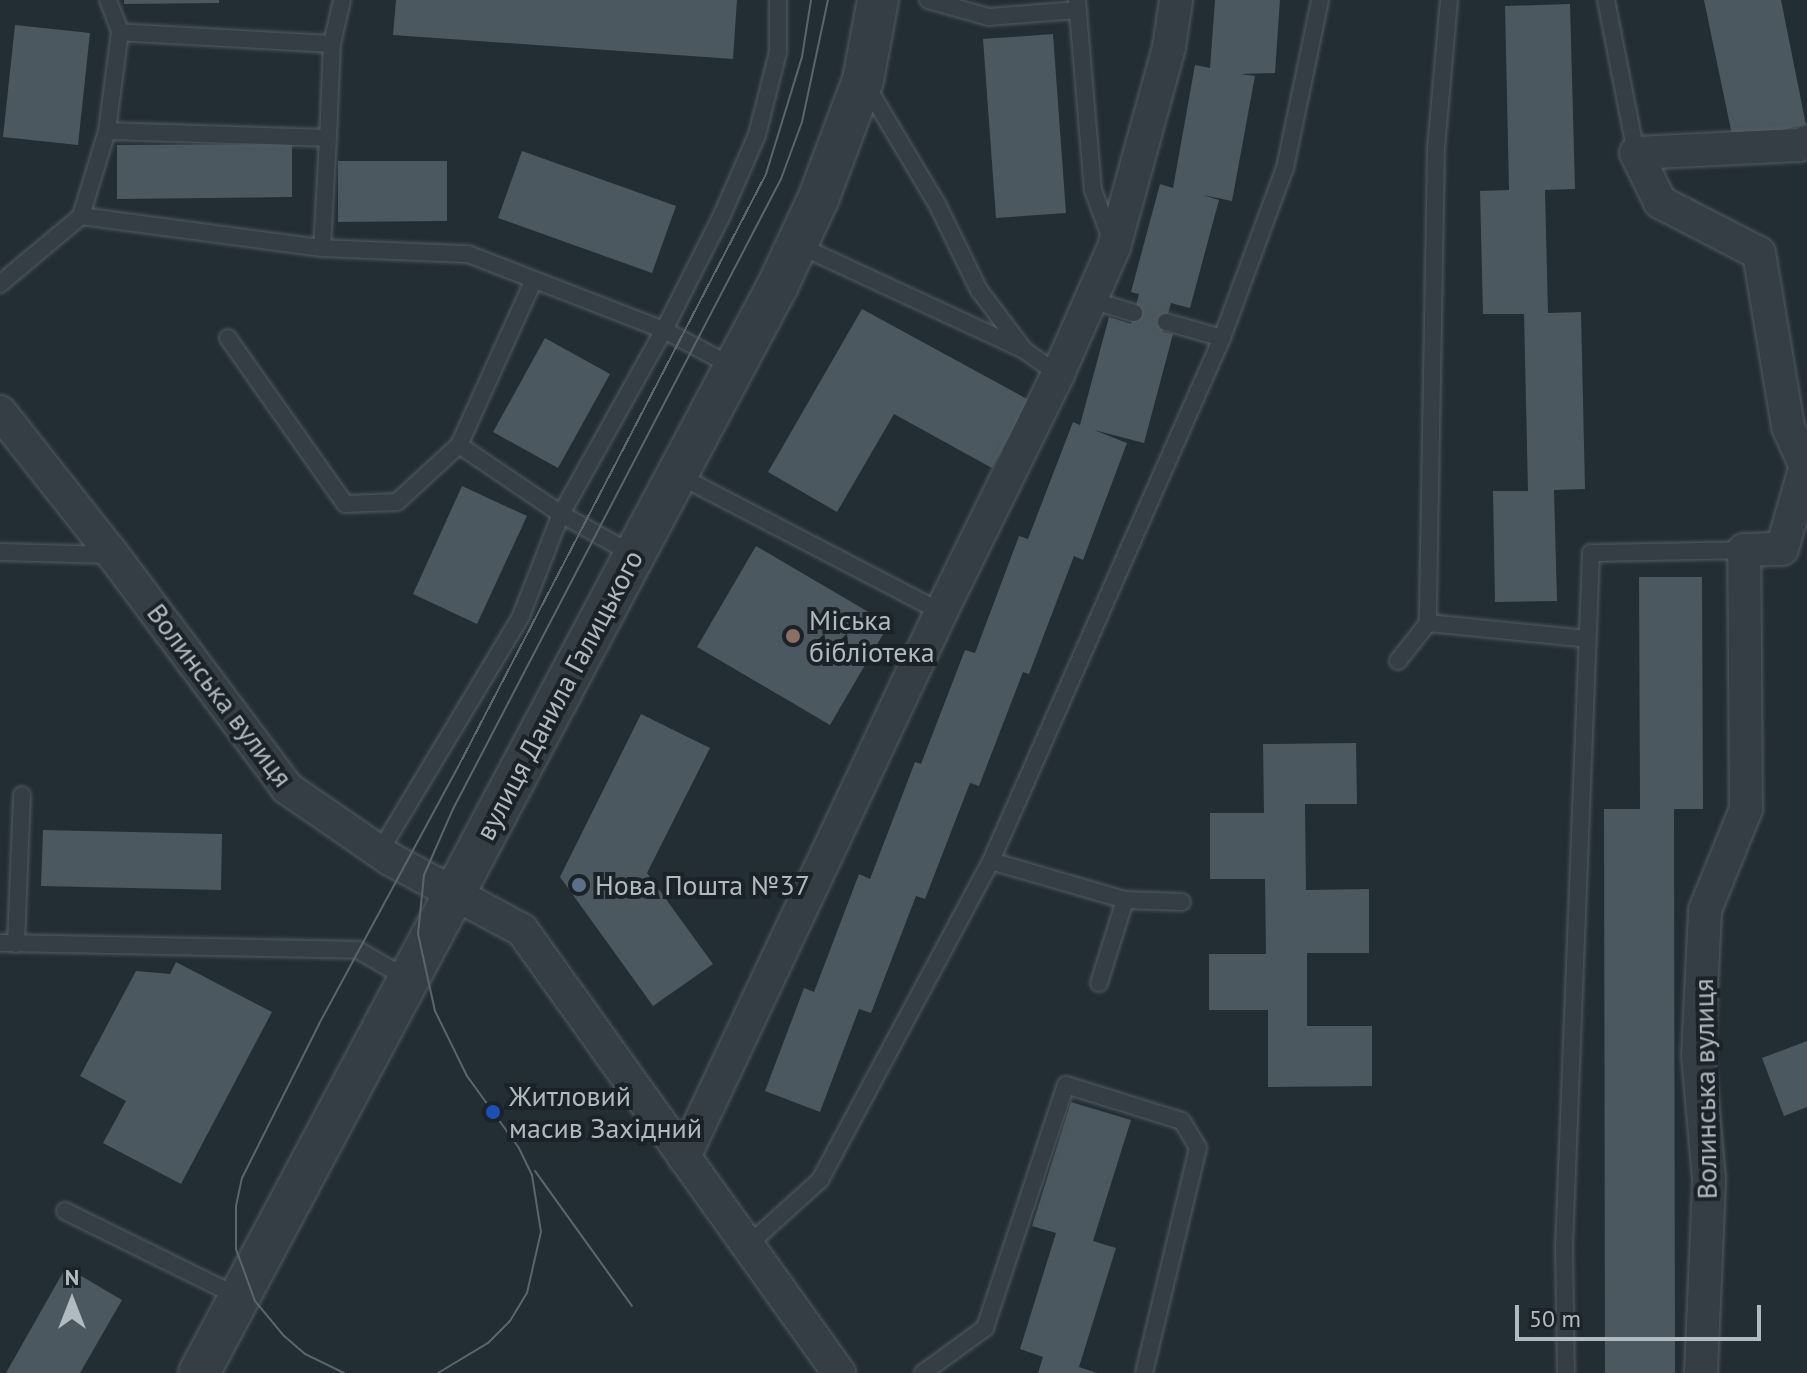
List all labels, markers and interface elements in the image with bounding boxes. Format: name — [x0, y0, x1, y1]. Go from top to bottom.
street label: вулиця Данила Галицького — [468, 544, 650, 846]
street label: Волинська вулиця — [140, 597, 300, 793]
place label: Міська бібліотека — [809, 603, 935, 669]
marker: Міська бібліотека — [784, 627, 802, 645]
place label: Нова Пошта №37 — [595, 868, 810, 902]
marker: Нова Пошта №37 — [570, 876, 588, 894]
street label: Волинська вулиця — [1686, 978, 1724, 1200]
place label: Житловий масив Західний — [509, 1079, 702, 1145]
marker: Житловий масив Західний — [484, 1103, 502, 1121]
north arrow — [32, 1261, 112, 1341]
text: N — [65, 1263, 79, 1291]
scale bar — [1519, 1289, 1765, 1339]
text: 50 m — [1529, 1303, 1581, 1334]

